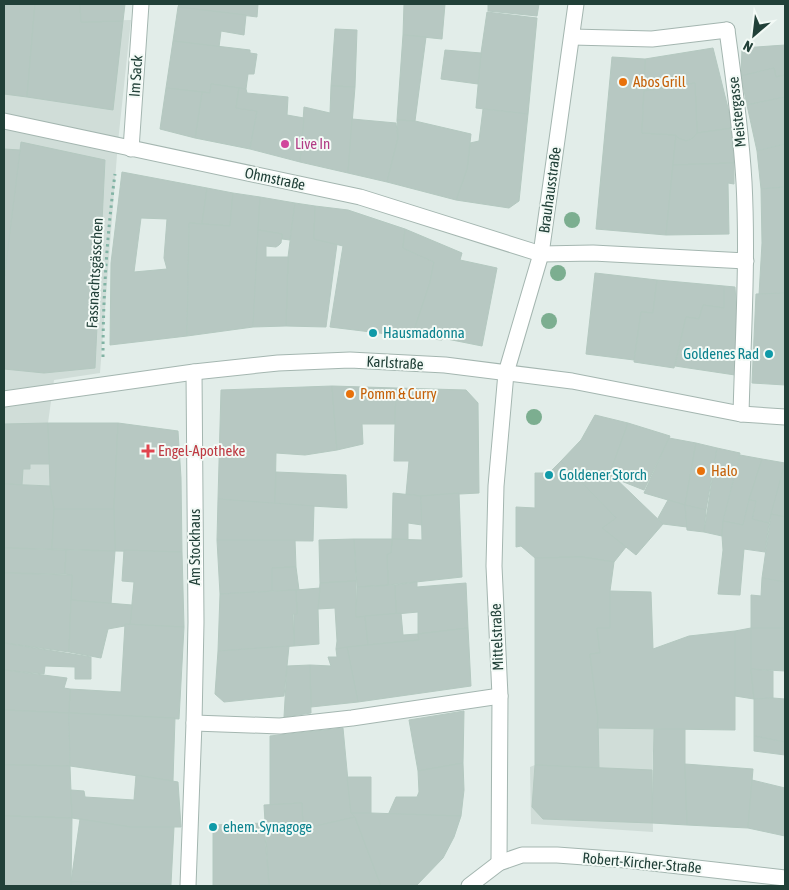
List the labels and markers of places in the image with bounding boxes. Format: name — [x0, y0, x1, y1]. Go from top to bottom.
place label: Abos Grill — [633, 73, 686, 90]
marker: Abos Grill — [617, 76, 629, 88]
place label: Live In — [295, 135, 330, 152]
marker: Live In — [279, 138, 291, 150]
place label: Hausmadonna — [383, 324, 465, 341]
marker: Hausmadonna — [367, 327, 379, 339]
place label: Goldenes Rad — [683, 345, 759, 362]
marker: Goldenes Rad — [763, 348, 775, 360]
place label: Pomm & Curry — [360, 385, 437, 402]
marker: Pomm & Curry — [344, 388, 356, 400]
place label: Engel-Apotheke — [158, 442, 246, 459]
marker: Engel-Apotheke — [142, 445, 154, 457]
place label: Halo — [711, 462, 738, 479]
marker: Halo — [695, 465, 707, 477]
place label: Goldener Storch — [559, 466, 647, 483]
marker: Goldener Storch — [543, 469, 555, 481]
place label: ehem. Synagoge — [223, 818, 312, 835]
marker: ehem. Synagoge — [207, 821, 219, 833]

